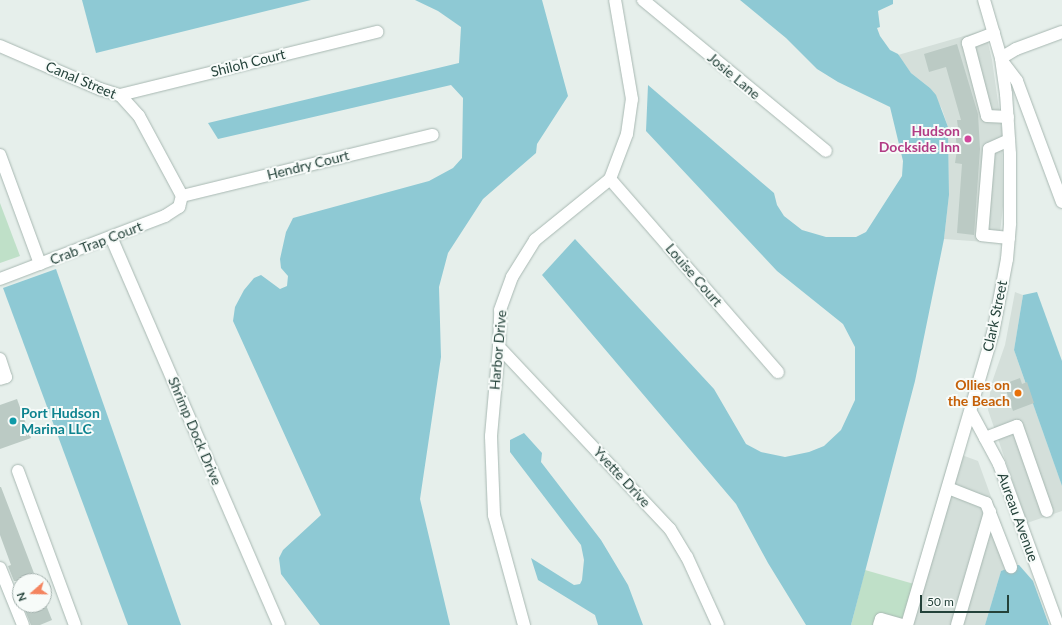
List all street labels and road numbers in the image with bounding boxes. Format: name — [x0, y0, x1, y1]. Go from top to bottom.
street label: Shiloh Court — [209, 46, 287, 80]
street label: Josie Lane — [704, 49, 764, 103]
street label: Canal Street — [43, 58, 119, 102]
street label: Hendry Court — [265, 147, 351, 183]
street label: Crab Trap Court — [47, 218, 145, 268]
street label: Louise Court — [662, 240, 726, 310]
street label: Clark Street — [979, 279, 1011, 353]
street label: Harbor Drive — [486, 309, 510, 391]
street label: Shrimp Dock Drive — [165, 374, 225, 488]
street label: Yvette Drive — [590, 443, 654, 511]
street label: Aureau Avenue — [994, 470, 1042, 564]

